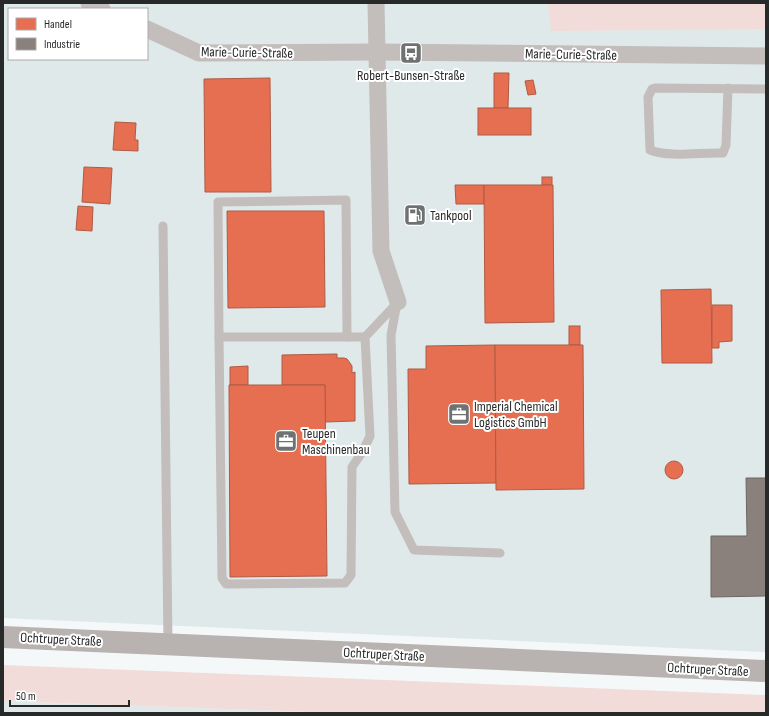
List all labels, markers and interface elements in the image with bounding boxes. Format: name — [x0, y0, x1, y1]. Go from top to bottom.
legend — [8, 8, 148, 60]
text: Handel — [44, 17, 72, 32]
text: Industrie — [44, 37, 80, 52]
bus stop icon: Robert-Bunsen-Straße — [398, 40, 424, 66]
street label: Marie-Curie-Straße — [201, 43, 293, 62]
street label: Marie-Curie-Straße — [525, 45, 617, 64]
place label: Robert-Bunsen-Straße — [357, 67, 465, 84]
fuel station icon: Tankpool — [402, 202, 428, 228]
place label: Tankpool — [430, 207, 472, 224]
place label: Imperial Chemical Logistics GmbH — [474, 398, 558, 431]
office icon: Imperial Chemical Logistics GmbH — [446, 401, 472, 427]
place label: Teupen Maschinenbau — [302, 425, 370, 458]
office icon: Teupen Maschinenbau — [273, 428, 299, 454]
street label: Ochtruper Straße — [20, 629, 102, 650]
street label: Ochtruper Straße — [343, 644, 425, 665]
street label: Ochtruper Straße — [667, 659, 749, 680]
scale bar — [10, 682, 129, 708]
text: 50 m — [16, 689, 36, 704]

